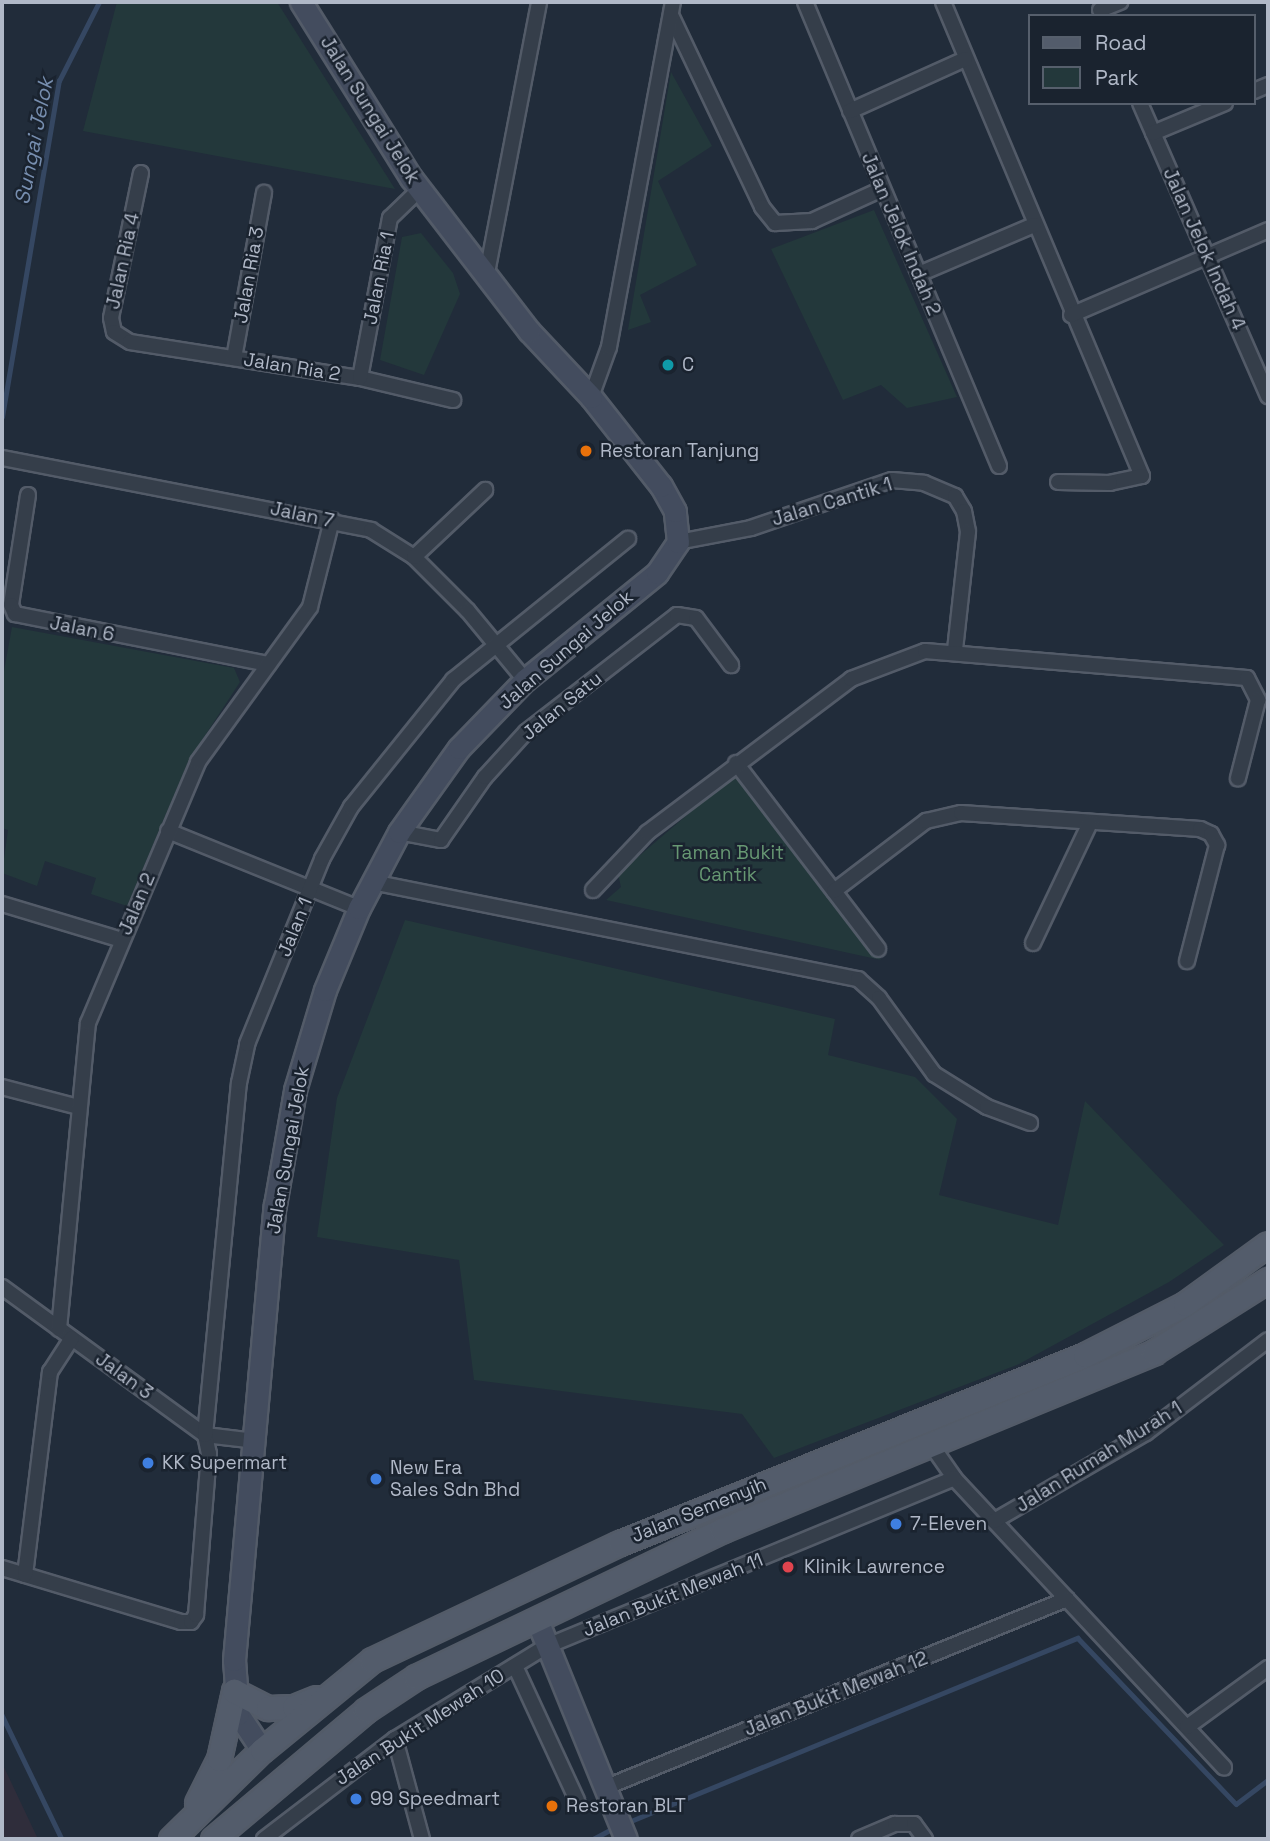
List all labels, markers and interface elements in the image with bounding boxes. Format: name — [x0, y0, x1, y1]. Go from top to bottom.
legend — [1028, 14, 1256, 105]
text: Road — [1095, 29, 1147, 56]
street label: Jalan Sungai Jelok — [315, 32, 425, 188]
text: Park — [1095, 64, 1139, 91]
water label: Sungai Jelok — [9, 76, 59, 206]
street label: Jalan Jelok Indah 2 — [856, 149, 946, 319]
street label: Jalan Jelok Indah 4 — [1158, 164, 1250, 334]
street label: Jalan Ria 4 — [102, 211, 144, 311]
street label: Jalan Ria 3 — [229, 225, 269, 325]
street label: Jalan Ria 1 — [359, 230, 399, 326]
street label: Jalan Ria 2 — [242, 348, 342, 386]
place label: C — [682, 354, 694, 376]
marker: C — [660, 357, 676, 373]
place label: Restoran Tanjung — [600, 440, 760, 462]
marker: Restoran Tanjung — [578, 443, 594, 459]
street label: Jalan Cantik 1 — [769, 473, 895, 531]
street label: Jalan 7 — [268, 497, 336, 533]
street label: Jalan Sungai Jelok — [494, 586, 638, 714]
street label: Jalan 6 — [48, 612, 116, 646]
street label: Jalan Satu — [517, 667, 607, 745]
park label: Taman Bukit Cantik — [672, 842, 784, 886]
street label: Jalan 2 — [114, 869, 160, 939]
street label: Jalan 1 — [273, 894, 317, 960]
street label: Jalan Sungai Jelok — [262, 1064, 314, 1236]
street label: Jalan 3 — [91, 1348, 157, 1404]
street label: Jalan Rumah Murah 1 — [1012, 1397, 1186, 1517]
place label: KK Supermart — [162, 1452, 287, 1474]
marker: KK Supermart — [140, 1455, 156, 1471]
place label: New Era Sales Sdn Bhd — [390, 1457, 520, 1501]
marker: New Era Sales Sdn Bhd — [368, 1471, 384, 1487]
street label: Jalan Semenyih — [628, 1473, 770, 1547]
place label: 7-Eleven — [910, 1513, 987, 1535]
marker: 7-Eleven — [888, 1516, 904, 1532]
street label: Jalan Bukit Mewah 11 — [580, 1548, 766, 1642]
place label: Klinik Lawrence — [804, 1556, 945, 1578]
marker: Klinik Lawrence — [778, 1557, 798, 1577]
street label: Jalan Bukit Mewah 12 — [741, 1647, 931, 1741]
street label: Jalan Bukit Mewah 10 — [331, 1664, 509, 1790]
place label: 99 Speedmart — [370, 1788, 500, 1810]
marker: 99 Speedmart — [348, 1791, 364, 1807]
place label: Restoran BLT — [566, 1795, 686, 1817]
marker: Restoran BLT — [544, 1798, 560, 1814]

